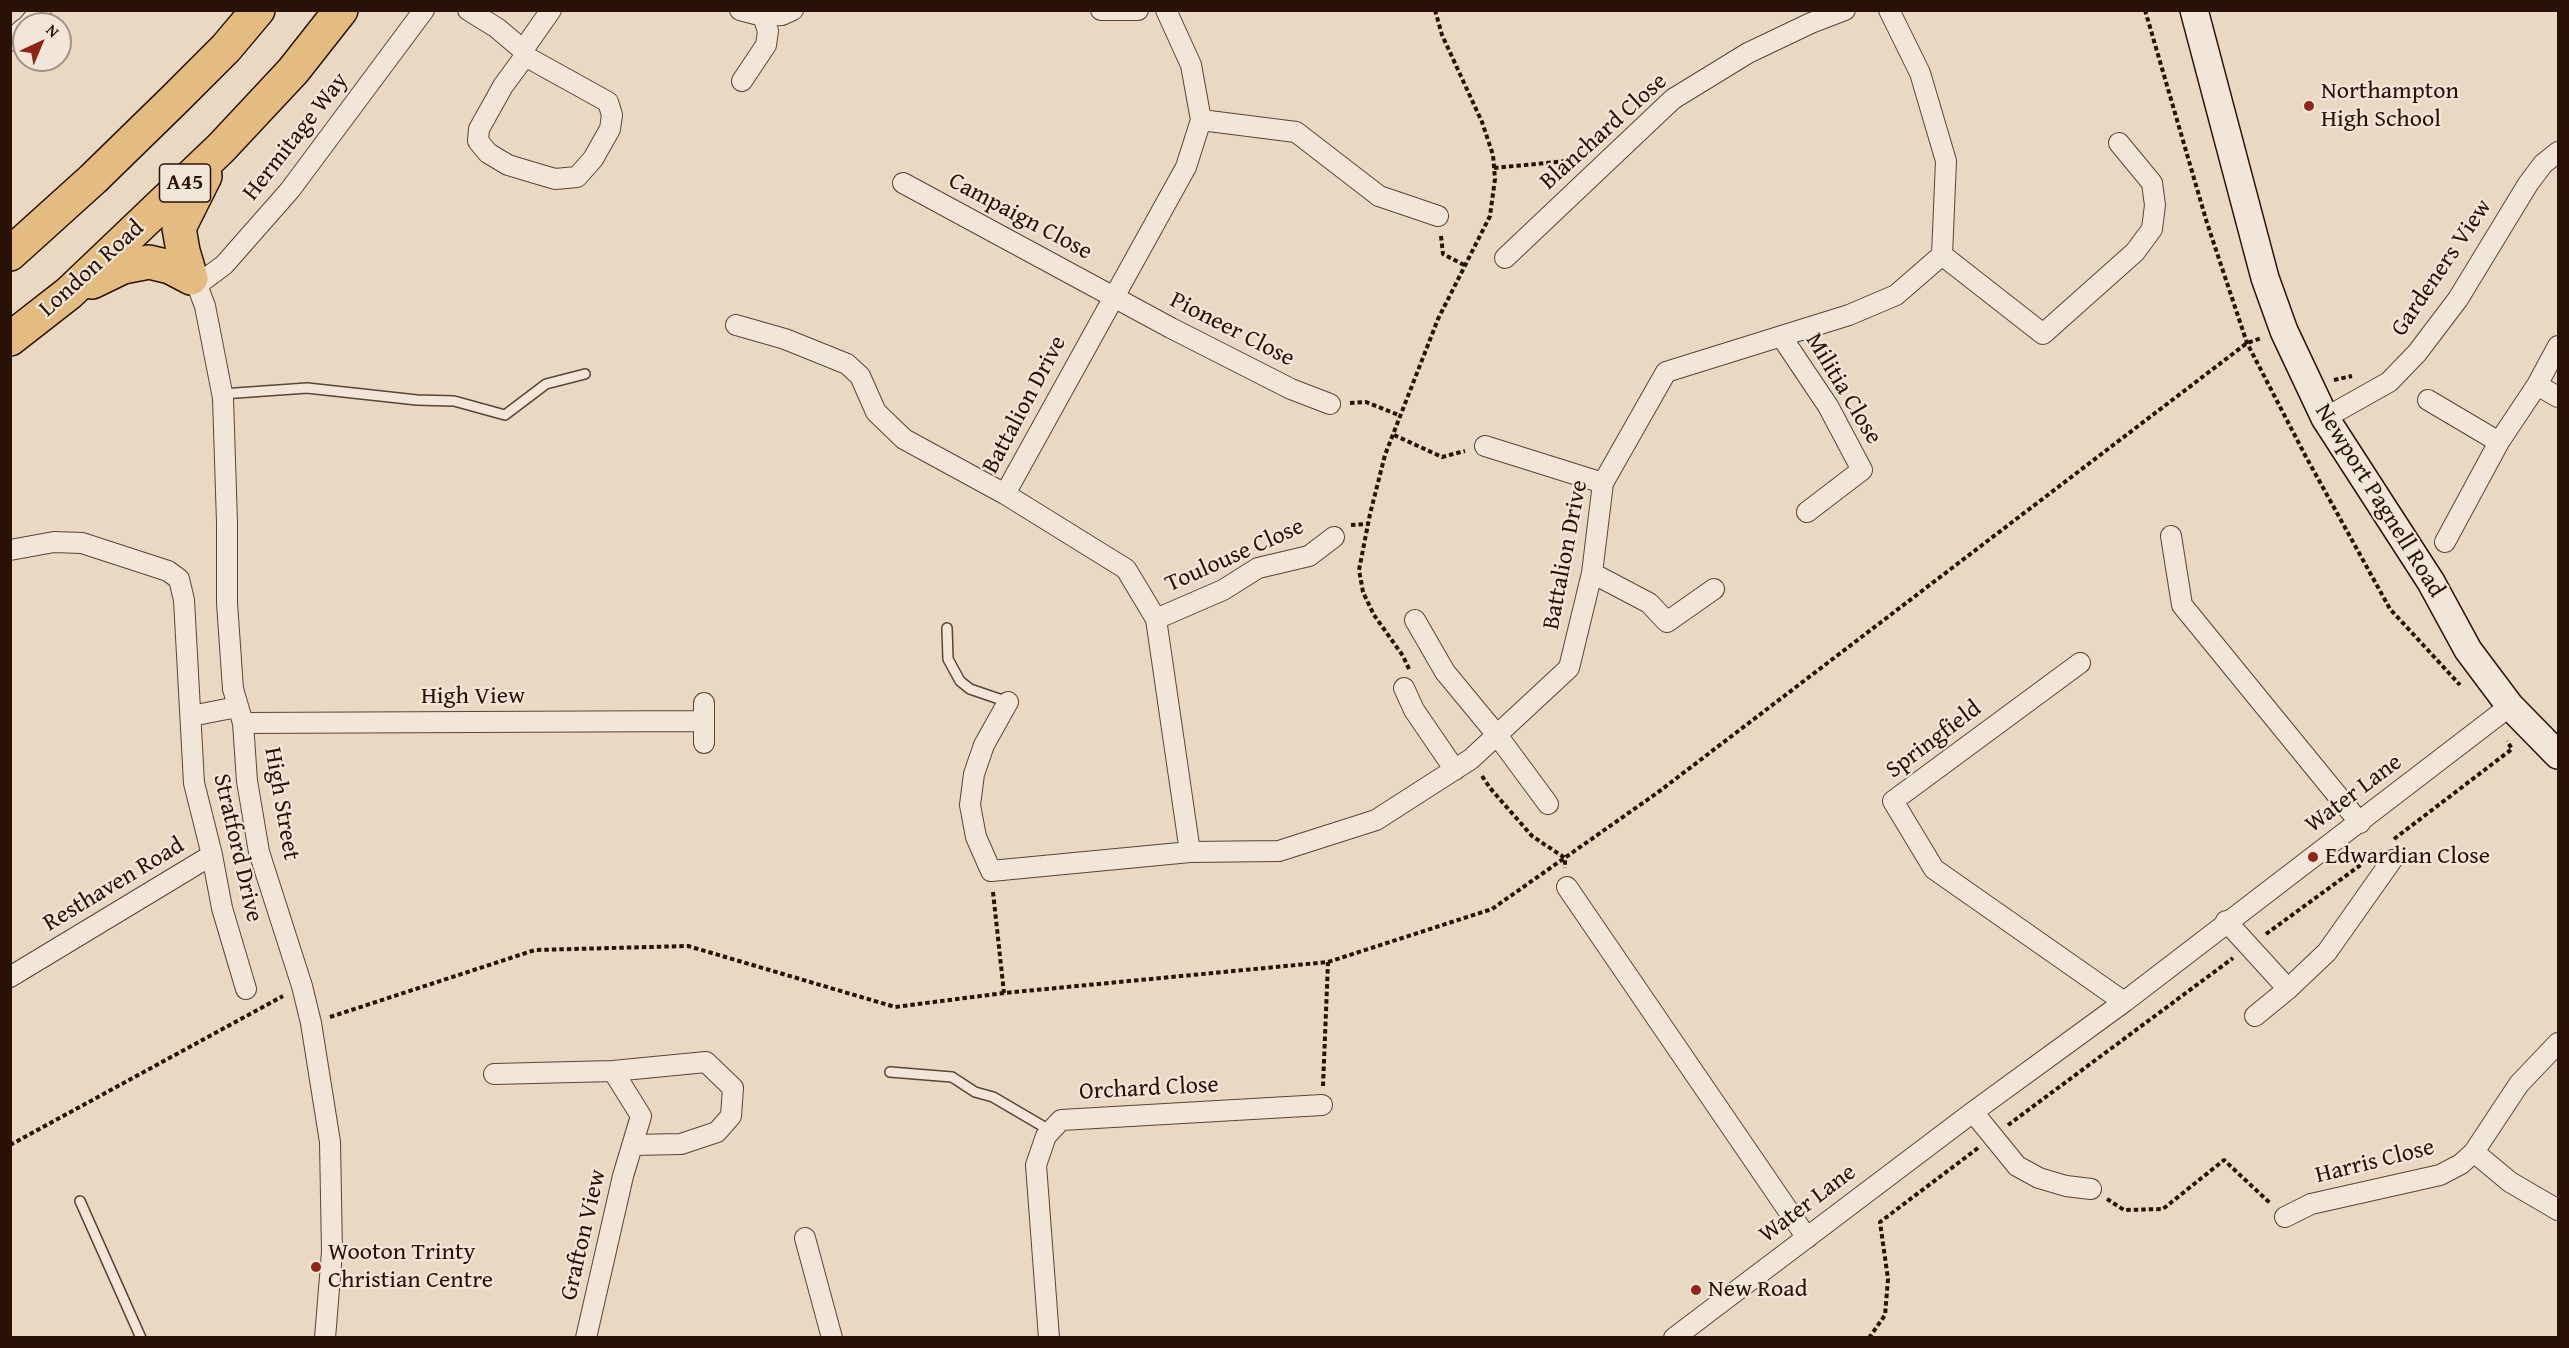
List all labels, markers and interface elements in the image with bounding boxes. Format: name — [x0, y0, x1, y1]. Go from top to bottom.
north arrow — [12, 12, 72, 72]
text: N — [41, 18, 65, 43]
street label: Hermitage Way — [237, 67, 355, 207]
street label: Blanchard Close — [1535, 67, 1673, 197]
place label: Northampton High School — [2321, 78, 2459, 134]
marker: Northampton High School — [2302, 99, 2316, 113]
road number: A45 — [160, 164, 210, 202]
street label: Campaign Close — [943, 167, 1097, 267]
street label: Gardeners View — [2385, 194, 2499, 342]
street label: London Road — [34, 214, 150, 324]
street label: Pioneer Close — [1165, 286, 1299, 374]
street label: Militia Close — [1799, 328, 1887, 450]
street label: Battalion Drive — [977, 331, 1073, 479]
street label: Newport Pagnell Road — [2308, 399, 2450, 603]
street label: Battalion Drive — [1537, 478, 1595, 632]
street label: Toulouse Close — [1161, 513, 1309, 599]
street label: High View — [421, 683, 525, 711]
street label: Springfield — [1881, 695, 1987, 785]
street label: High Street — [257, 745, 305, 863]
street label: Water Lane — [2300, 748, 2408, 840]
street label: Stratford Drive — [206, 771, 268, 925]
street label: Resthaven Road — [38, 832, 190, 938]
place label: Edwardian Close — [2325, 843, 2490, 871]
marker: Edwardian Close — [2306, 850, 2320, 864]
street label: Orchard Close — [1078, 1071, 1220, 1107]
street label: Harris Close — [2313, 1133, 2437, 1191]
street label: Water Lane — [1754, 1158, 1862, 1250]
street label: Grafton View — [555, 1167, 613, 1303]
place label: Wooton Trinty Christian Centre — [328, 1239, 493, 1295]
marker: Wooton Trinty Christian Centre — [309, 1260, 323, 1274]
place label: New Road — [1708, 1276, 1807, 1304]
marker: New Road — [1689, 1283, 1703, 1297]

